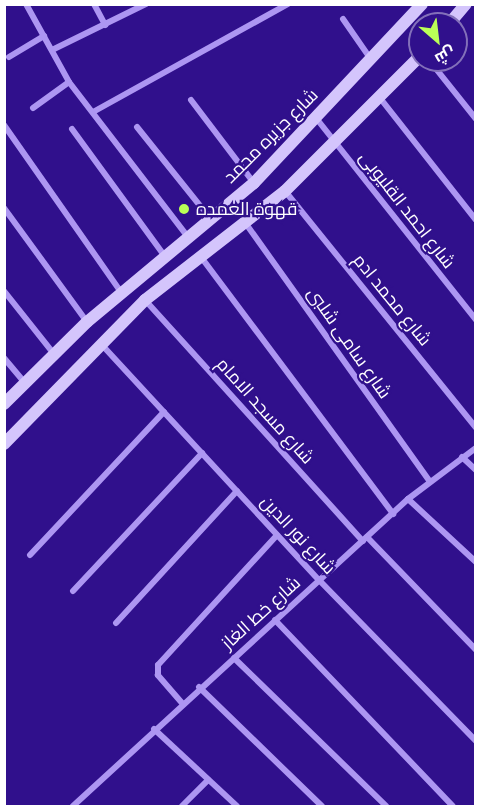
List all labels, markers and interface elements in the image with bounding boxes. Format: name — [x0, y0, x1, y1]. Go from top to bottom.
north arrow — [408, 12, 468, 72]
text: ش — [431, 42, 460, 71]
street label: شارع جزيره محمد — [219, 84, 323, 188]
street label: شارع احمد القليوبى — [354, 147, 460, 273]
place label: قهوة العمده — [196, 198, 297, 220]
marker: قهوة العمده — [177, 202, 191, 216]
street label: شارع محمد ادم — [348, 250, 436, 350]
street label: شارع سامى شلبى — [303, 283, 395, 403]
street label: شارع مسجد الامام — [212, 354, 318, 468]
street label: شارع نور الدين — [256, 491, 340, 579]
street label: شارع خط الغاز — [217, 572, 305, 654]

